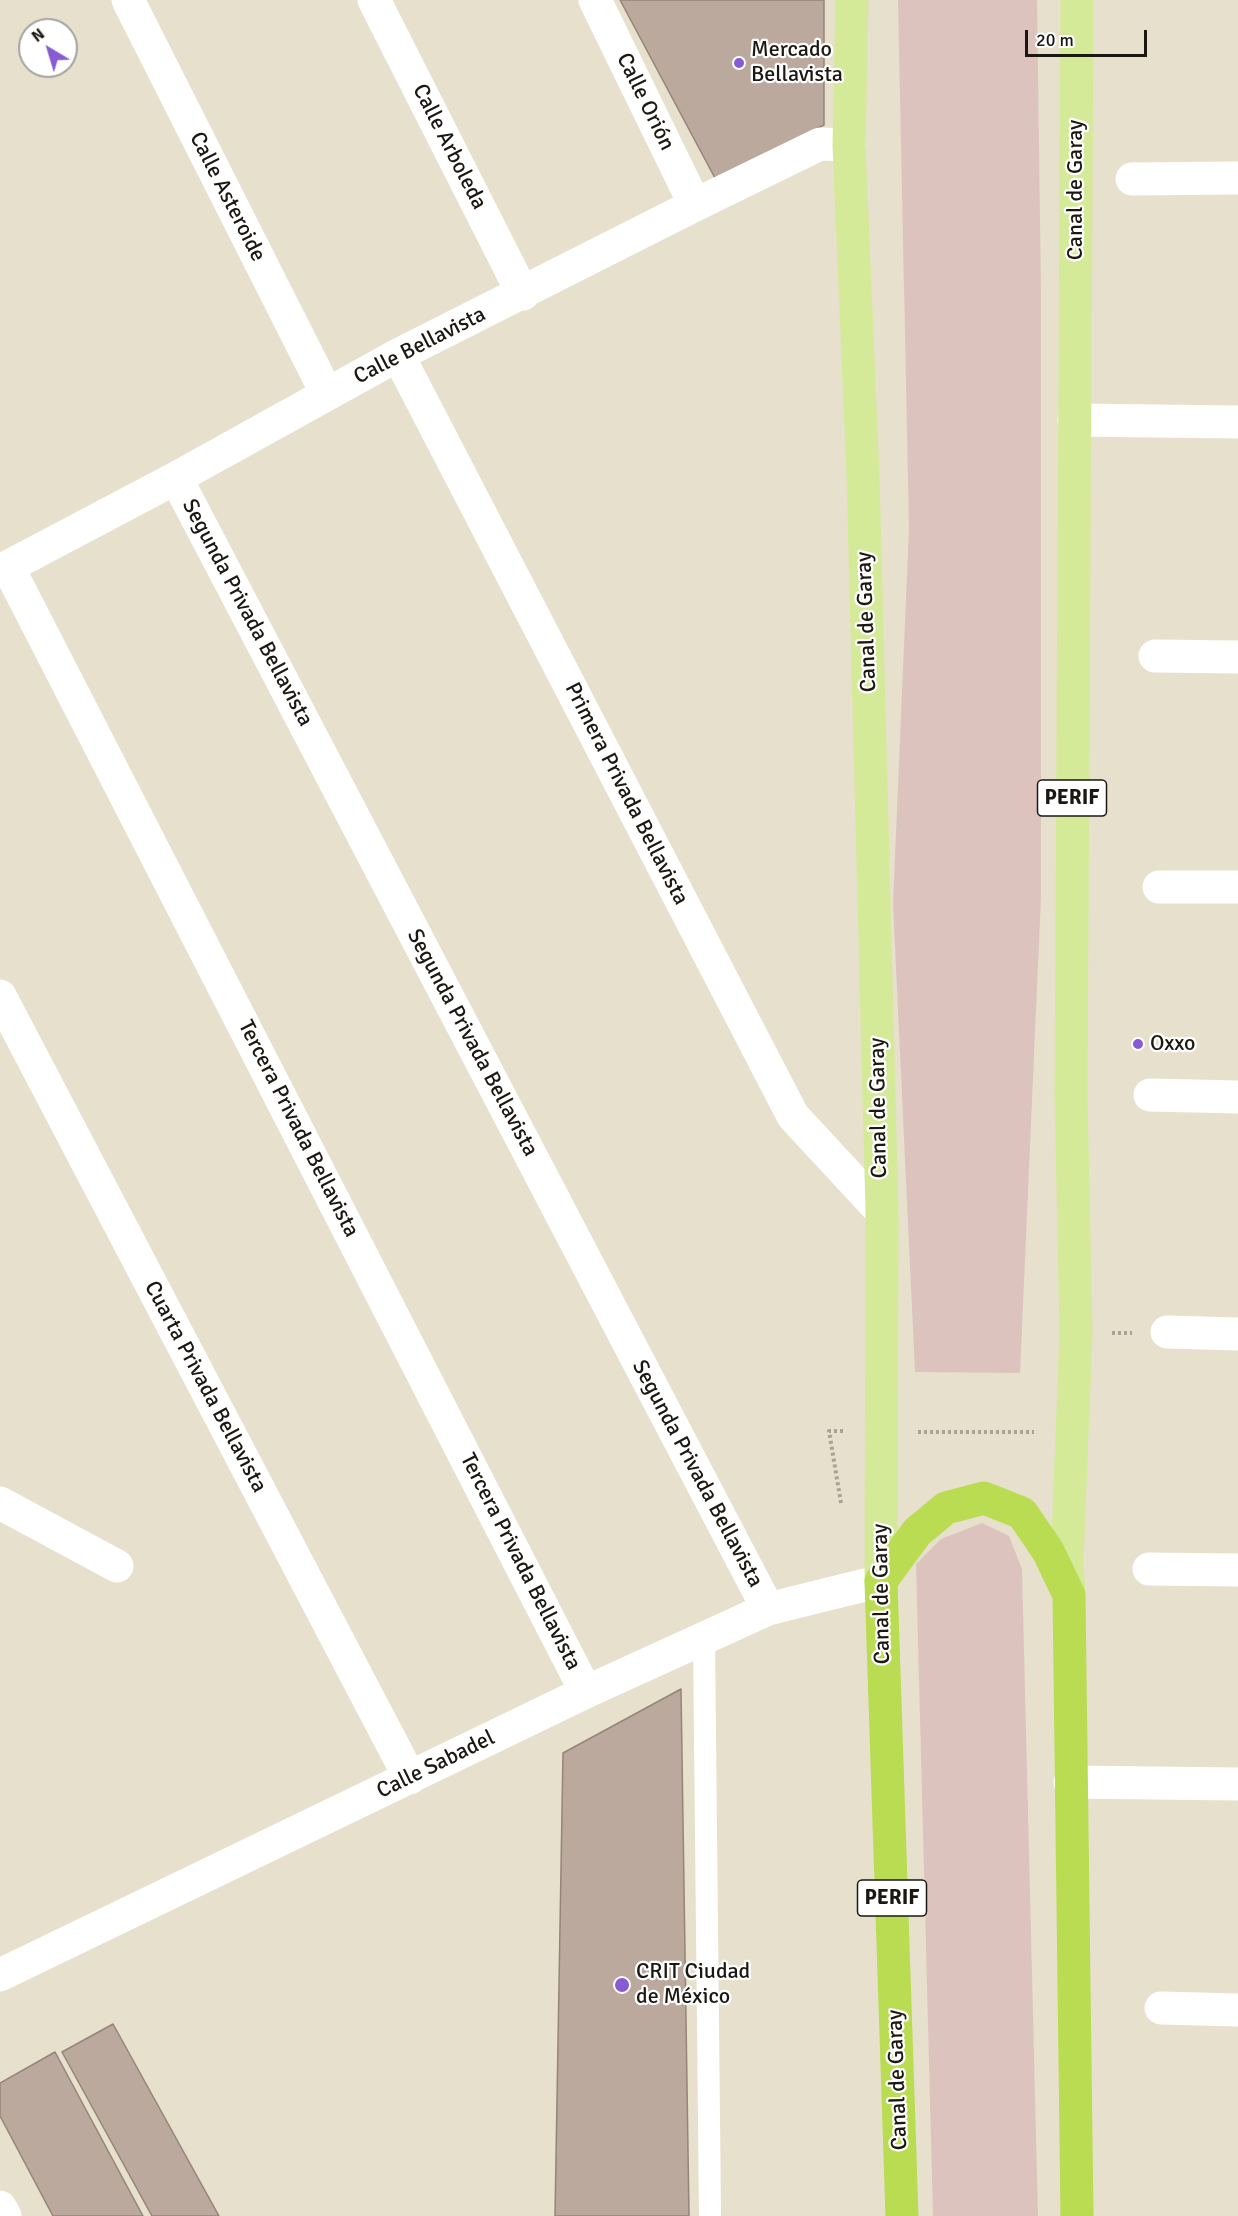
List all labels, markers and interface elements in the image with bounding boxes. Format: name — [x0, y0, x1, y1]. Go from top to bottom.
north arrow — [18, 18, 78, 78]
scale bar — [1028, 18, 1150, 56]
text: N — [28, 24, 49, 47]
text: 20 m — [1036, 29, 1074, 51]
place label: Mercado Bellavista — [751, 37, 843, 88]
street label: Calle Orión — [610, 49, 680, 155]
marker: Mercado Bellavista — [732, 56, 746, 70]
street label: Calle Arboleda — [406, 80, 492, 214]
street label: Canal de Garay — [1063, 120, 1089, 260]
street label: Calle Asteroide — [183, 128, 271, 266]
street label: Calle Bellavista — [350, 301, 490, 391]
street label: Segunda Privada Bellavista — [176, 495, 318, 731]
street label: Canal de Garay — [851, 551, 883, 693]
street label: Primera Privada Bellavista — [558, 678, 694, 910]
road number: PERIF — [1038, 780, 1106, 816]
street label: Segunda Privada Bellavista — [401, 925, 543, 1161]
street label: Tercera Privada Bellavista — [232, 1016, 364, 1242]
place label: Oxxo — [1150, 1031, 1195, 1057]
street label: Canal de Garay — [865, 1037, 893, 1179]
marker: Oxxo — [1131, 1037, 1145, 1051]
street label: Cuarta Privada Bellavista — [138, 1277, 272, 1497]
street label: Segunda Privada Bellavista — [626, 1356, 768, 1592]
street label: Tercera Privada Bellavista — [454, 1449, 586, 1675]
street label: Canal de Garay — [868, 1523, 896, 1665]
street label: Calle Sabadel — [373, 1725, 499, 1805]
road number: PERIF — [858, 1880, 926, 1916]
place label: CRIT Ciudad de México — [636, 1959, 750, 2011]
marker: CRIT Ciudad de México — [613, 1976, 631, 1994]
street label: Canal de Garay — [882, 2009, 914, 2151]

